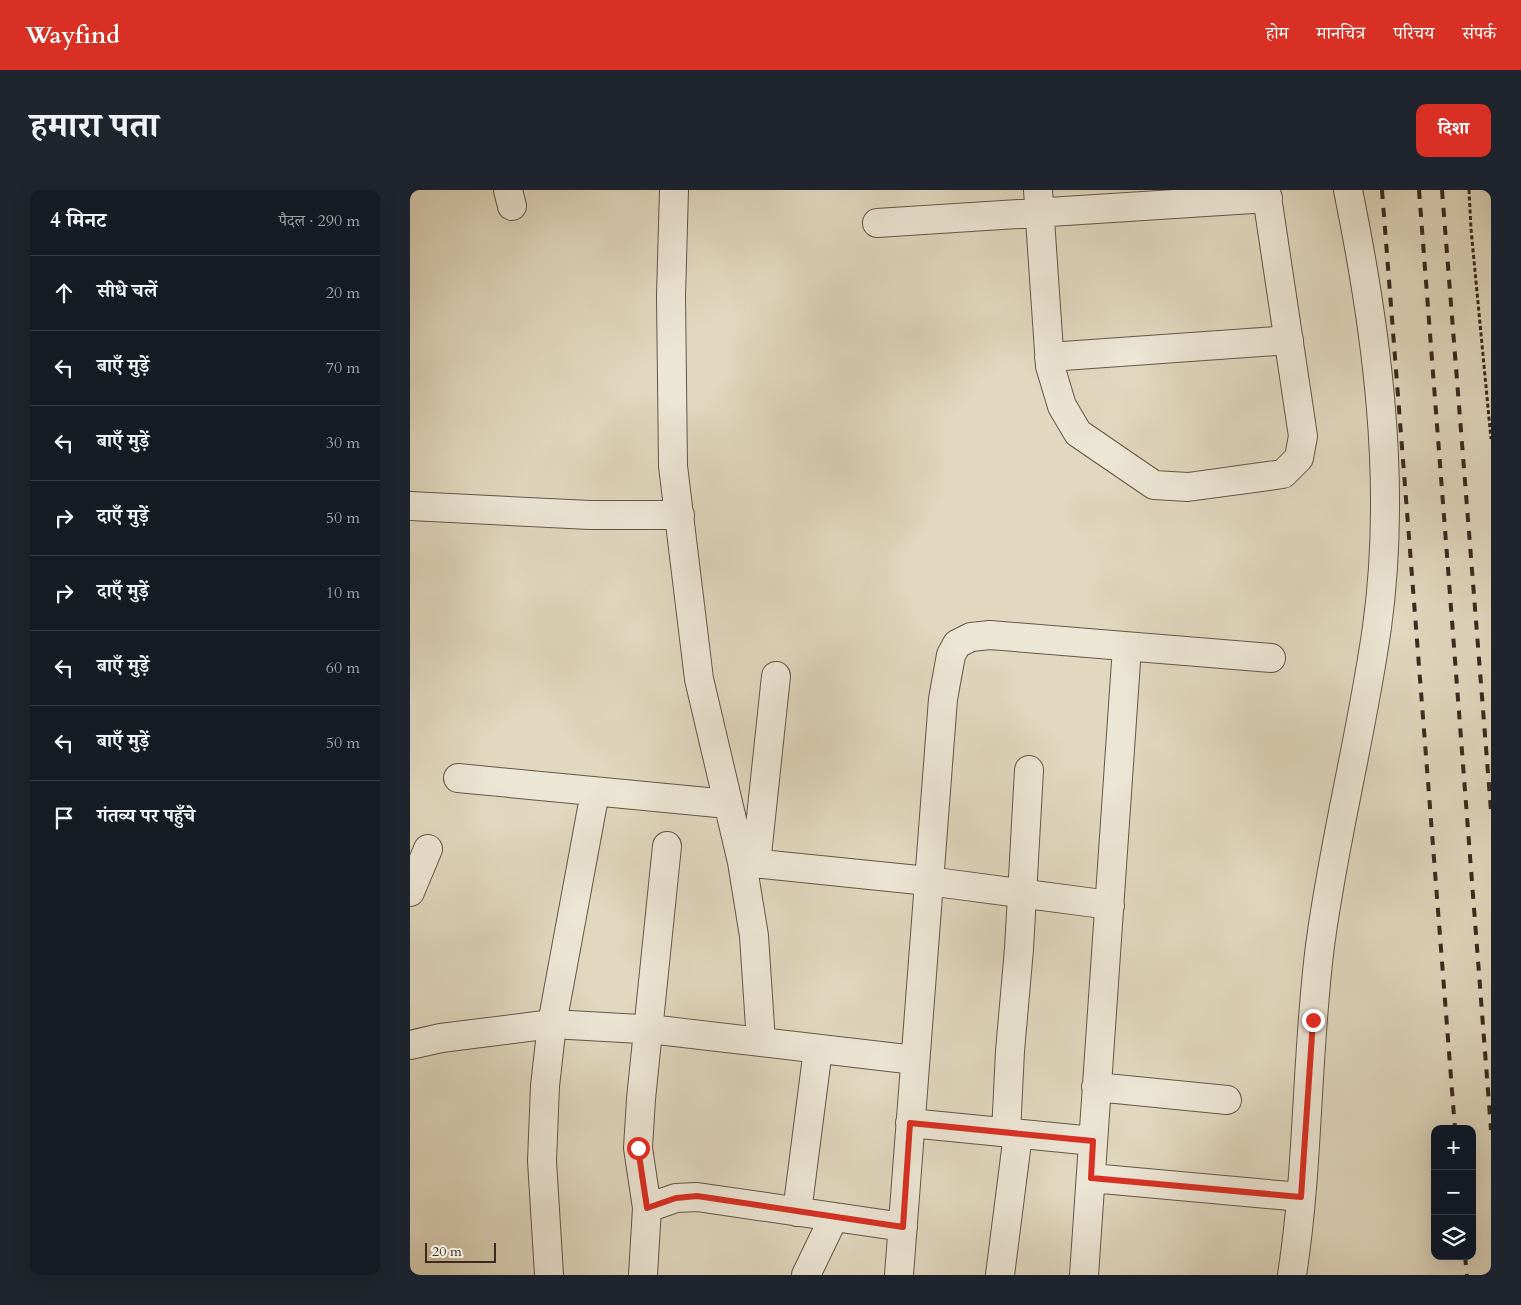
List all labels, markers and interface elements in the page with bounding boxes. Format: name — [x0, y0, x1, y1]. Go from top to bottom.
text: Wayfind — [25, 19, 120, 52]
text: होम — [1266, 21, 1289, 46]
text: मानचित्र — [1317, 21, 1365, 46]
text: परिचय — [1393, 21, 1434, 46]
text: संपर्क — [1462, 21, 1496, 46]
text: हमारा पता — [30, 102, 159, 150]
button: दिशा — [1416, 104, 1491, 157]
text: 4 मिनट — [50, 206, 106, 235]
text: पैदल · 290 m — [279, 210, 360, 232]
text: सीधे चलें — [97, 278, 157, 304]
icon: ahead — [50, 279, 78, 307]
text: 20 m — [326, 282, 360, 304]
text: बाएँ मुड़ें — [97, 353, 149, 379]
icon: left — [50, 354, 78, 382]
text: 70 m — [326, 357, 360, 379]
text: बाएँ मुड़ें — [97, 428, 149, 454]
icon: left — [50, 429, 78, 457]
text: 30 m — [326, 432, 360, 454]
text: दाएँ मुड़ें — [97, 503, 149, 529]
icon: right — [50, 504, 78, 532]
text: 50 m — [326, 507, 360, 529]
text: दाएँ मुड़ें — [97, 578, 149, 604]
icon: right — [50, 579, 78, 607]
text: 10 m — [326, 582, 360, 604]
text: बाएँ मुड़ें — [97, 653, 149, 679]
icon: left — [50, 654, 78, 682]
text: 60 m — [326, 657, 360, 679]
text: बाएँ मुड़ें — [97, 728, 149, 754]
icon: left — [50, 729, 78, 757]
text: 50 m — [326, 732, 360, 754]
text: गंतव्य पर पहुँचे — [97, 803, 195, 829]
icon: arrive — [50, 804, 78, 832]
route end — [1302, 1009, 1325, 1032]
map controls — [1431, 1125, 1476, 1260]
button: + — [1431, 1125, 1476, 1170]
route start — [627, 1137, 650, 1160]
button: − — [1431, 1170, 1476, 1215]
button: layers — [1431, 1215, 1476, 1260]
scale bar — [425, 1240, 496, 1263]
text: 20 m — [432, 1242, 462, 1261]

